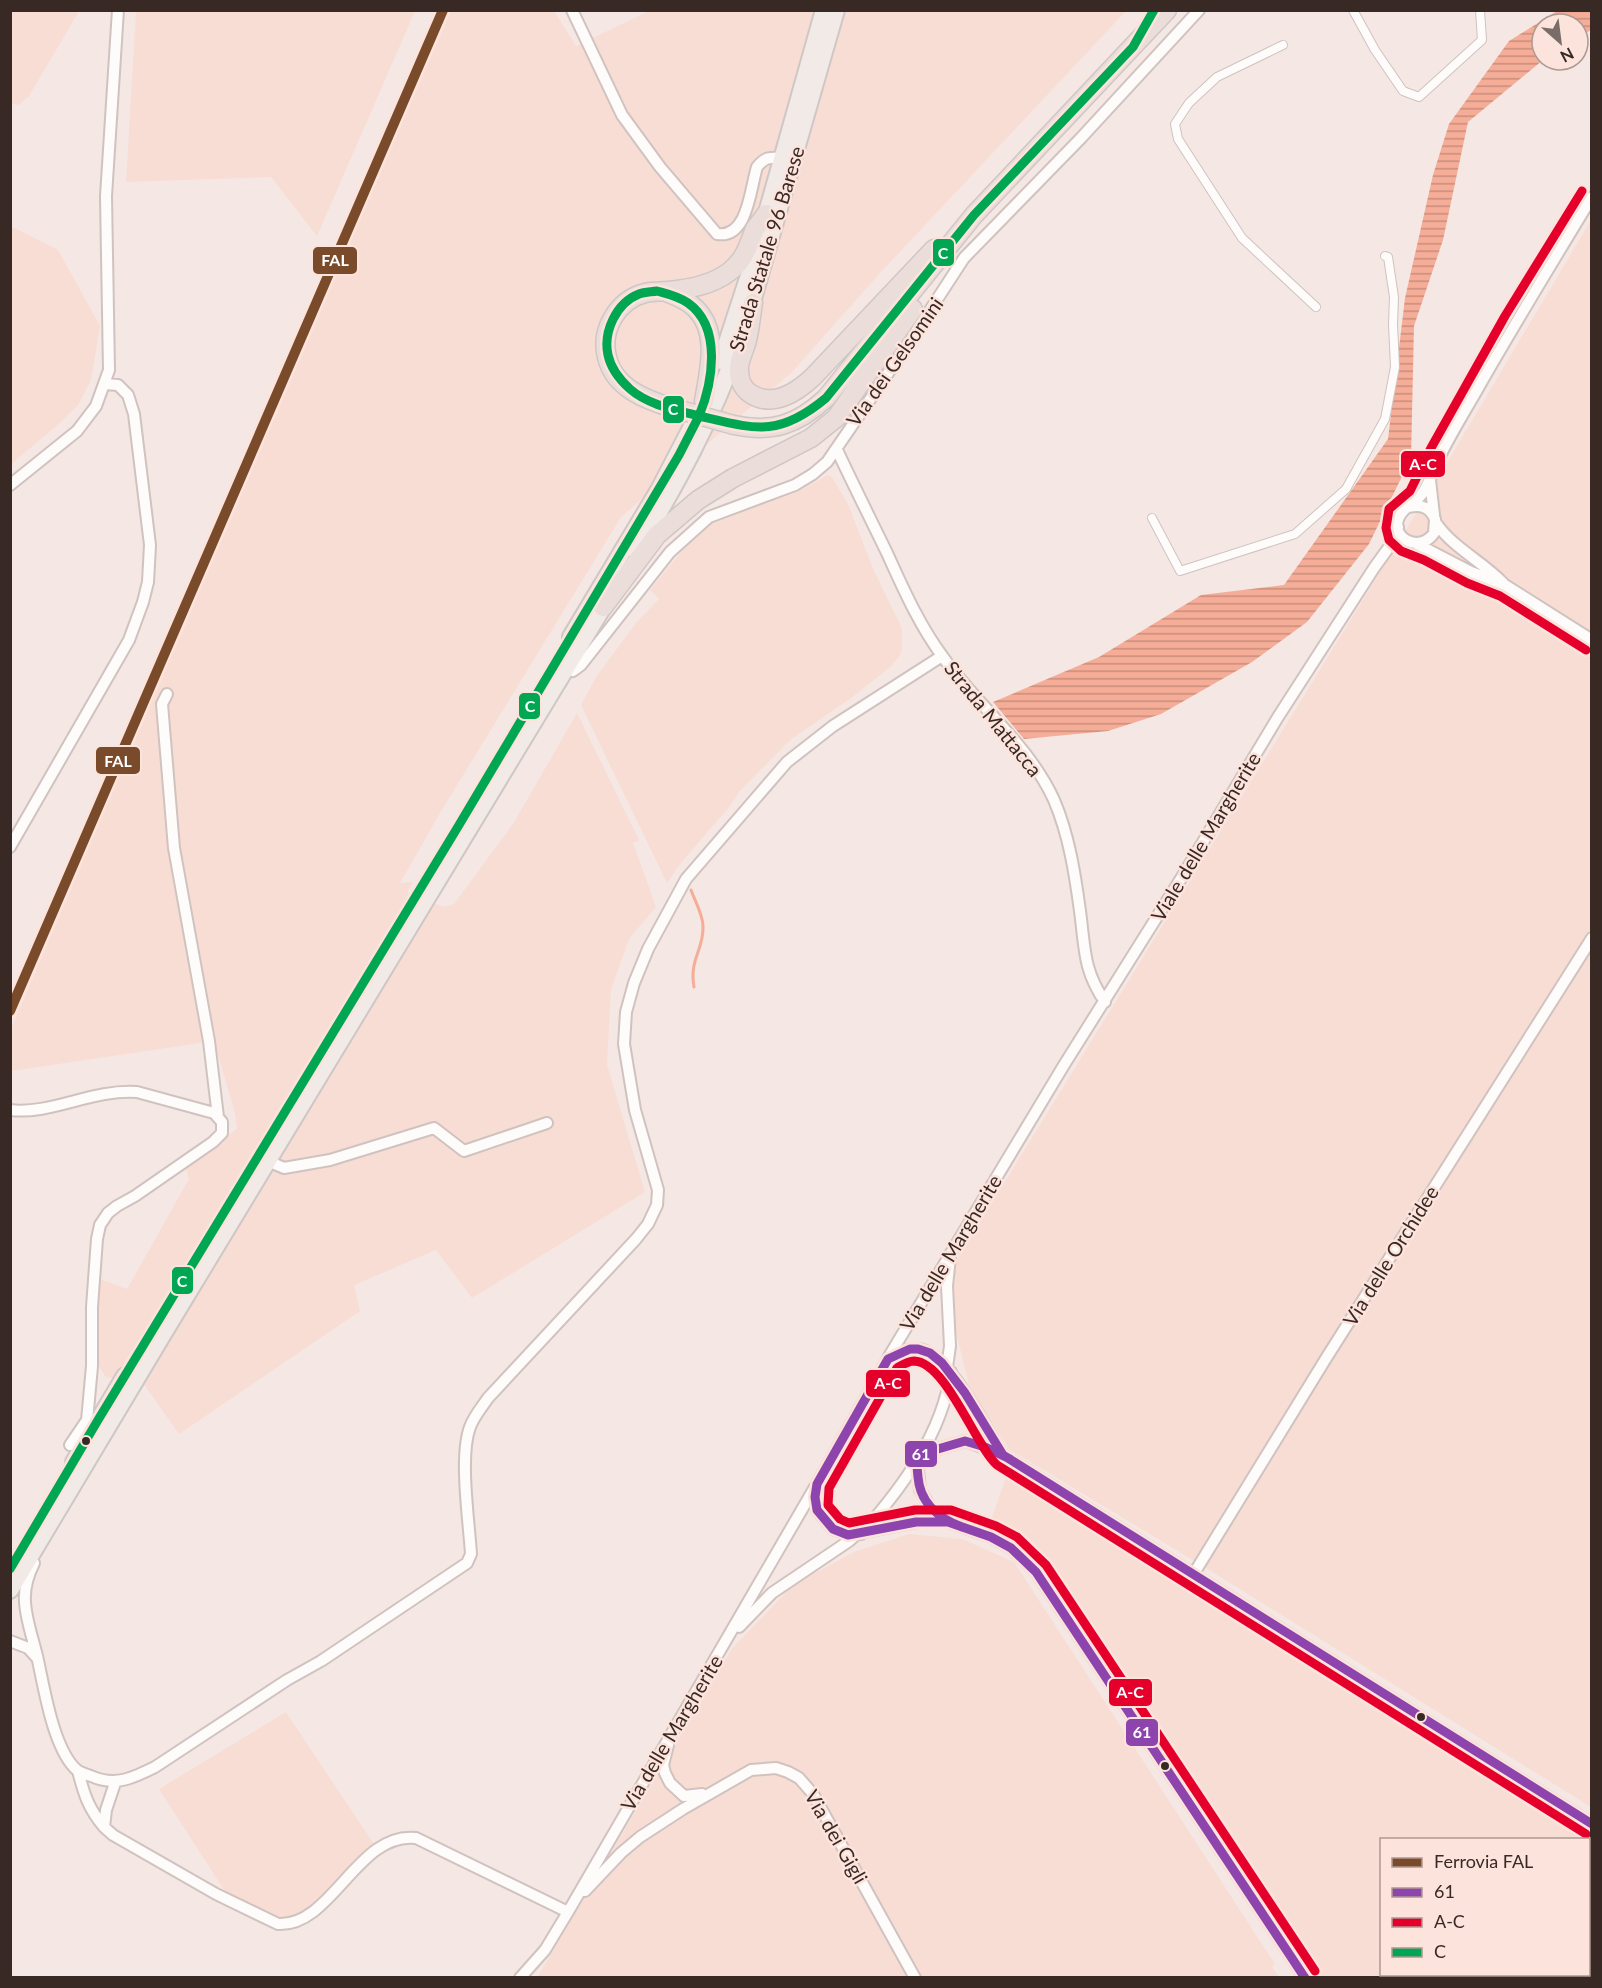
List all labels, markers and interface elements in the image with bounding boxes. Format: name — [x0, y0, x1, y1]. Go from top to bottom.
north arrow — [1530, 12, 1590, 72]
text: N — [1557, 44, 1577, 67]
street label: Strada Statale 96 Barese — [723, 143, 809, 354]
line badge: C — [932, 238, 955, 267]
text: C — [938, 243, 949, 262]
line badge: FAL — [312, 246, 358, 275]
text: FAL — [321, 250, 349, 269]
street label: Via dei Gelsomini — [841, 292, 948, 431]
line badge: C — [662, 395, 685, 424]
text: C — [668, 399, 679, 418]
line badge: A-C — [1400, 450, 1446, 478]
text: A-C — [1408, 454, 1437, 473]
street label: Strada Mattacca — [940, 656, 1048, 781]
line badge: C — [518, 692, 541, 720]
text: C — [525, 696, 536, 715]
line badge: FAL — [95, 746, 141, 775]
street label: Viale delle Margherite — [1145, 748, 1265, 925]
text: FAL — [104, 751, 132, 770]
street label: Via delle Margherite — [894, 1170, 1006, 1335]
street label: Via delle Orchidee — [1337, 1181, 1443, 1330]
line badge: C — [171, 1266, 194, 1295]
text: C — [177, 1271, 188, 1290]
line badge: A-C — [865, 1369, 911, 1398]
text: A-C — [873, 1373, 902, 1392]
unlabelled marker — [80, 1435, 92, 1447]
line badge: 61 — [904, 1440, 938, 1468]
text: 61 — [912, 1444, 930, 1463]
street label: Via delle Margherite — [615, 1650, 727, 1815]
line badge: A-C — [1108, 1678, 1153, 1707]
text: A-C — [1115, 1682, 1144, 1701]
unlabelled marker — [1415, 1711, 1427, 1723]
line badge: 61 — [1125, 1718, 1159, 1747]
text: 61 — [1133, 1722, 1151, 1741]
unlabelled marker — [1159, 1760, 1171, 1772]
street label: Via dei Gigli — [800, 1785, 873, 1888]
legend — [1380, 1838, 1590, 1976]
text: Ferrovia FAL — [1434, 1850, 1533, 1872]
text: 61 — [1434, 1880, 1455, 1902]
text: A-C — [1434, 1910, 1465, 1932]
text: C — [1434, 1940, 1446, 1962]

